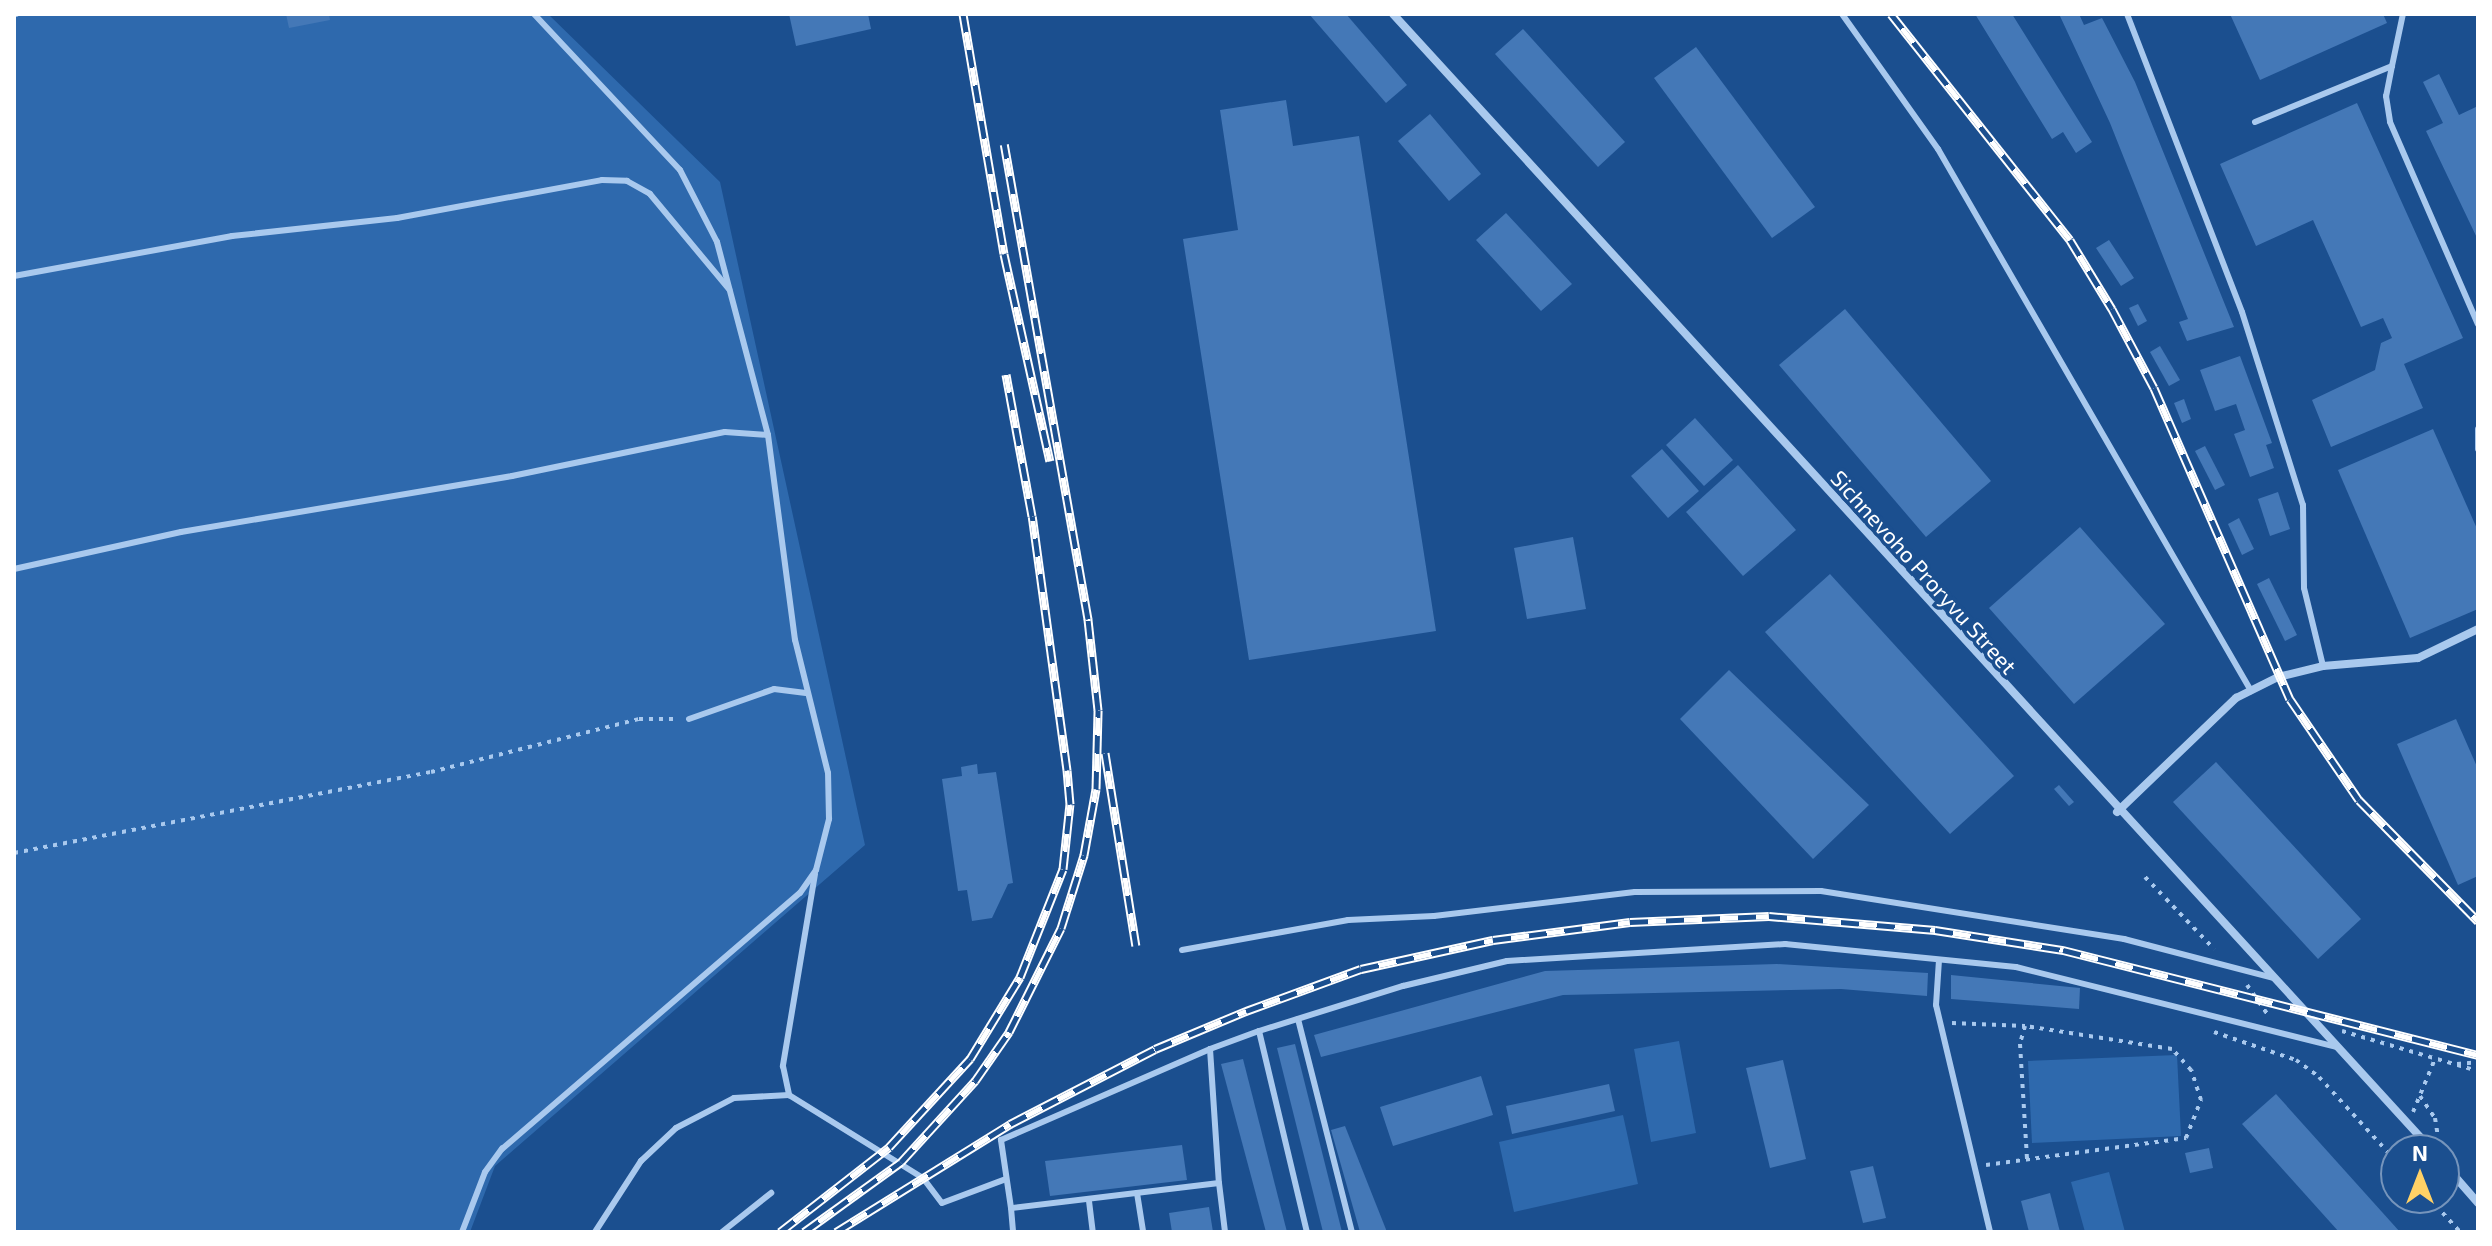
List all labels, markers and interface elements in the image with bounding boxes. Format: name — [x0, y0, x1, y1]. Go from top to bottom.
street label: Sichnevoho Proryvu Street — [1826, 465, 2022, 679]
north arrow — [2380, 1134, 2460, 1214]
text: N — [2412, 1139, 2428, 1165]

